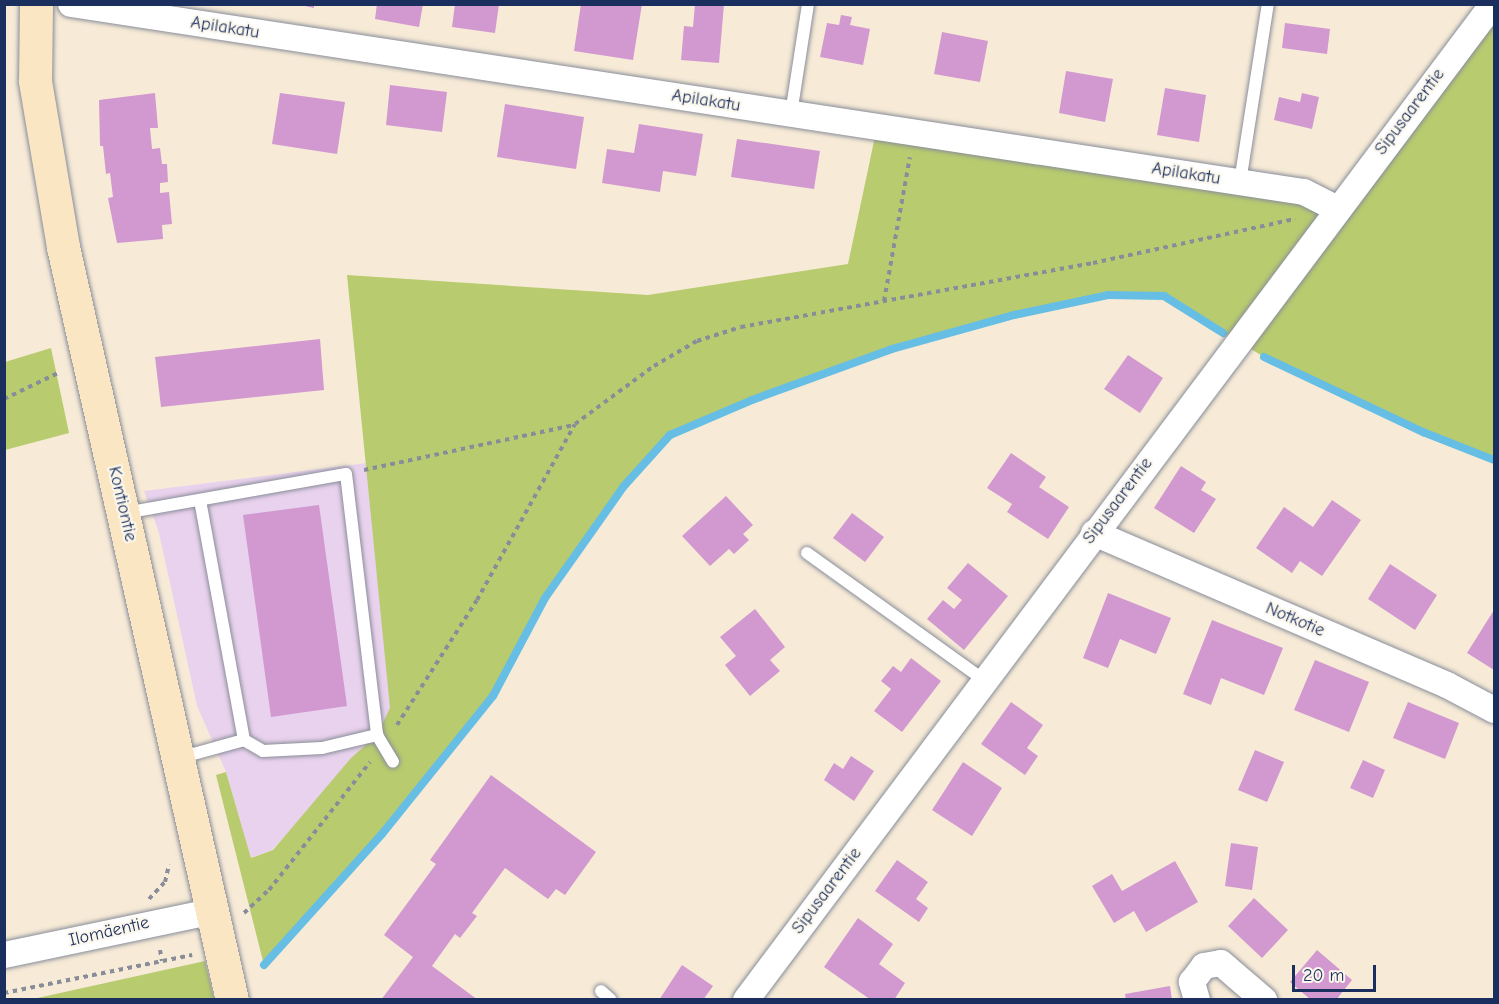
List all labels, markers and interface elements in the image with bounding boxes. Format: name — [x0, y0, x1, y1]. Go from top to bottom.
street label: Apilakatu — [189, 12, 261, 44]
street label: Sipusaarentie — [1370, 64, 1450, 160]
street label: Apilakatu — [670, 85, 742, 117]
street label: Apilakatu — [1150, 158, 1222, 190]
street label: Sipusaarentie — [1078, 453, 1158, 549]
street label: Kontiontie — [103, 464, 141, 544]
street label: Notkotie — [1262, 598, 1328, 642]
street label: Sipusaarentie — [787, 843, 867, 939]
street label: Ilomäentie — [67, 912, 151, 952]
scale bar — [1295, 953, 1379, 991]
text: 20 m — [1303, 965, 1344, 986]

